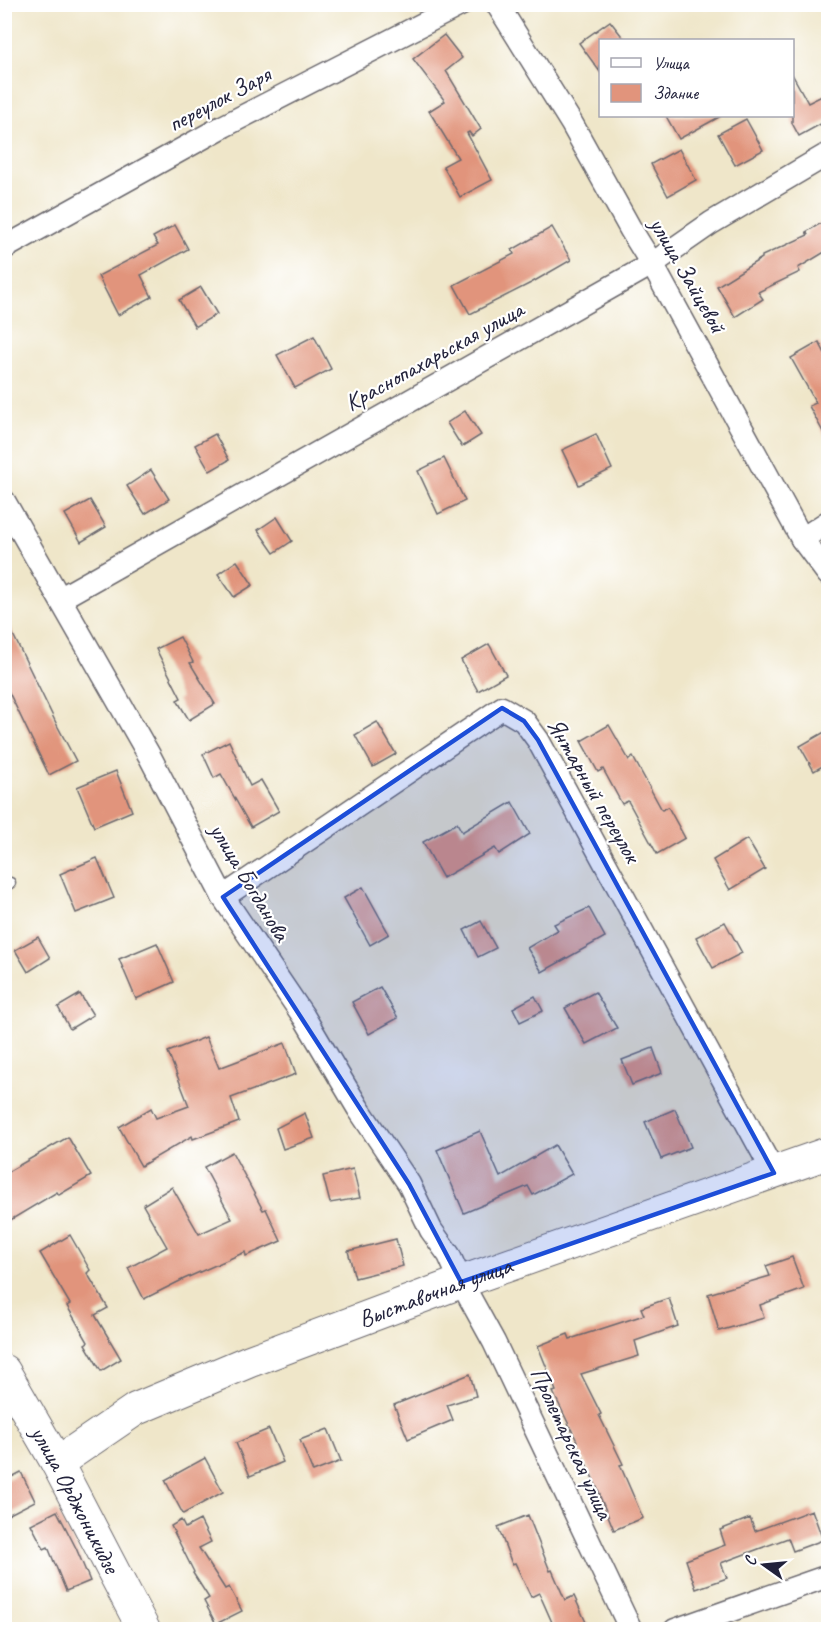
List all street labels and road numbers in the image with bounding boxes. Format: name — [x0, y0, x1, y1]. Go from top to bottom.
street label: переулок Заря — [162, 59, 277, 139]
street label: улица Зайцевой — [642, 210, 734, 340]
street label: Краснопахарьская улица — [339, 293, 530, 418]
street label: Янтарный переулок — [540, 712, 649, 870]
street label: улица Богданова — [202, 816, 298, 948]
street label: Выставочная улица — [354, 1250, 517, 1334]
street label: Пролетарская улица — [524, 1362, 621, 1525]
street label: улица Орджоникидзе — [23, 1419, 128, 1580]

